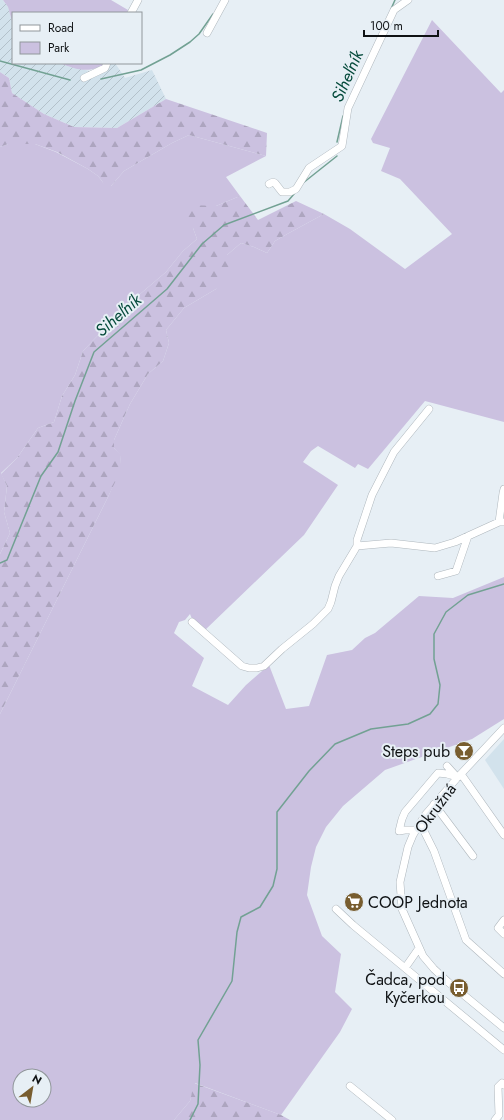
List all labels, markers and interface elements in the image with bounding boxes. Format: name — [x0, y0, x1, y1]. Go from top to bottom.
legend — [12, 12, 142, 64]
scale bar — [364, 12, 438, 38]
text: 100 m — [370, 17, 403, 35]
text: Road — [48, 19, 74, 37]
text: Park — [48, 39, 70, 57]
water label: Siheľník — [325, 46, 369, 106]
water label: Siheľník — [90, 288, 147, 342]
place label: Steps pub — [382, 740, 450, 763]
bar icon: Steps pub — [453, 740, 475, 762]
street label: Okružná — [409, 779, 462, 838]
supermarket icon: COOP Jednota — [343, 891, 365, 913]
place label: COOP Jednota — [368, 891, 468, 914]
place label: Čadca, pod Kyčerkou — [365, 968, 445, 1009]
bus stop icon: Čadca, pod Kyčerkou — [448, 977, 470, 999]
north arrow — [12, 1068, 52, 1108]
text: N — [29, 1070, 45, 1089]

